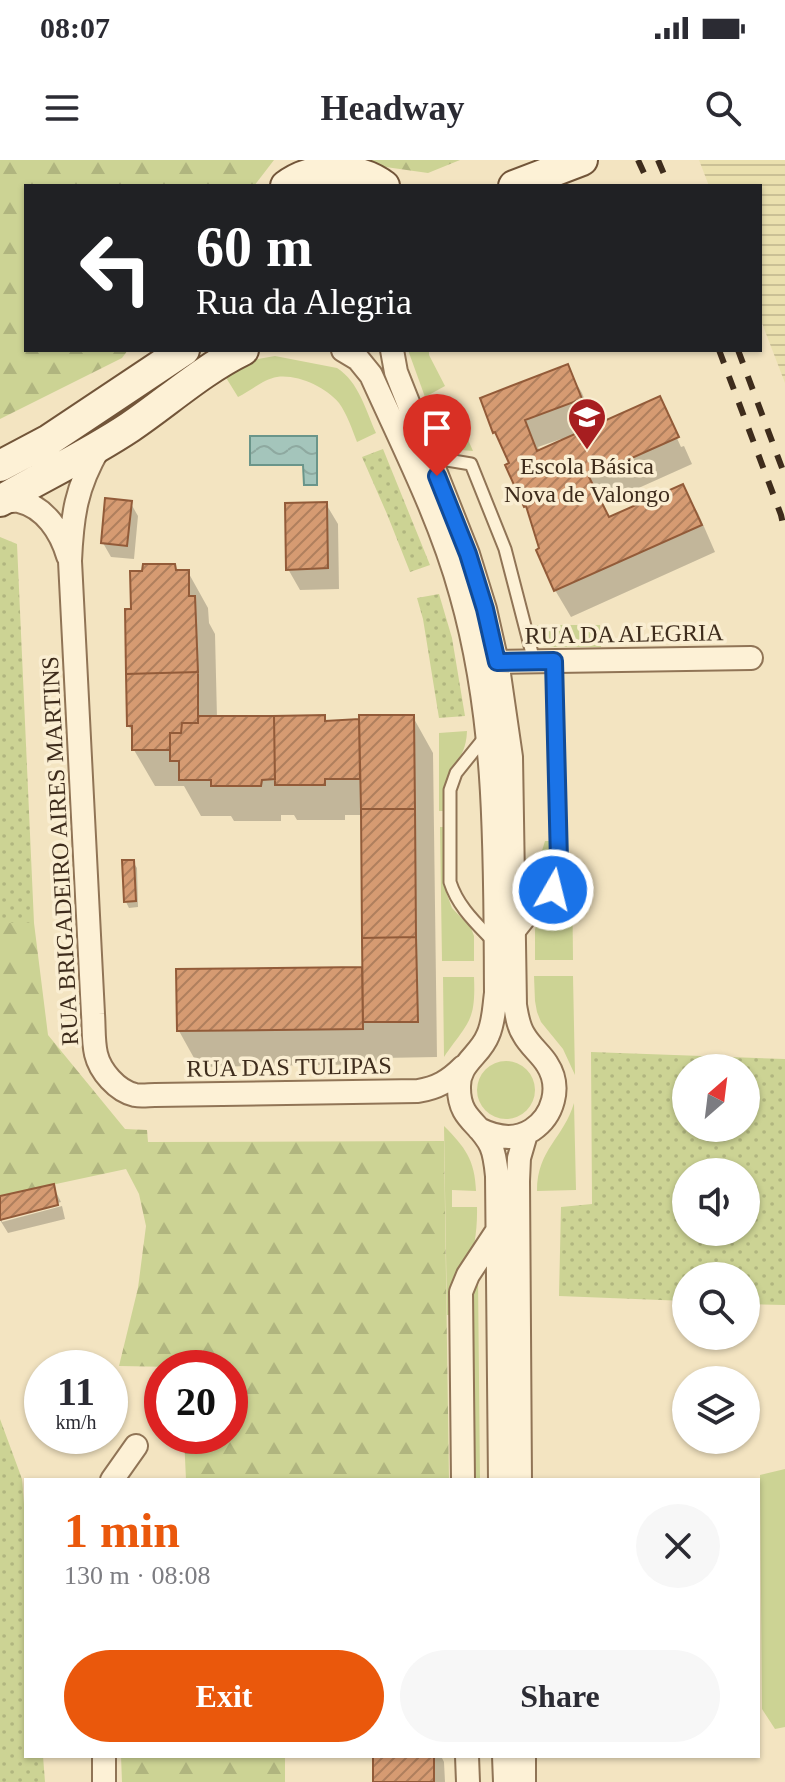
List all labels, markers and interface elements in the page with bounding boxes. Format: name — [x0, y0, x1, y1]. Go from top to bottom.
text: 08:07 — [40, 11, 110, 44]
icon: menu — [40, 86, 84, 130]
icon: search — [701, 86, 745, 130]
text: Headway — [321, 88, 465, 128]
icon: left — [64, 216, 168, 320]
text: 60 m — [196, 216, 313, 278]
text: Rua da Alegria — [196, 282, 412, 322]
pin — [403, 394, 471, 476]
school or university icon: Escola Básica Nova de Valongo — [566, 396, 608, 451]
icon: arrive — [415, 406, 459, 450]
place label: Escola Básica Nova de Valongo — [504, 453, 670, 507]
street label: RUA DA ALEGRIA — [524, 619, 724, 649]
street label: RUA BRIGADEIRO AIRES MARTINS — [37, 656, 83, 1046]
position arrow — [511, 848, 595, 932]
street label: RUA DAS TULIPAS — [186, 1052, 392, 1082]
north arrow — [672, 1054, 760, 1142]
map controls — [672, 1054, 760, 1454]
button: sound — [672, 1158, 760, 1246]
button: search — [672, 1262, 760, 1350]
speed limit sign: 20 — [144, 1350, 248, 1454]
button: layers — [672, 1366, 760, 1454]
text: 11 — [57, 1369, 95, 1414]
text: km/h — [55, 1411, 97, 1433]
text: 1 min — [64, 1504, 180, 1557]
button: close — [636, 1504, 720, 1588]
text: 130 m · 08:08 — [64, 1561, 211, 1590]
button: Exit — [64, 1650, 384, 1742]
button: Share — [400, 1650, 720, 1742]

